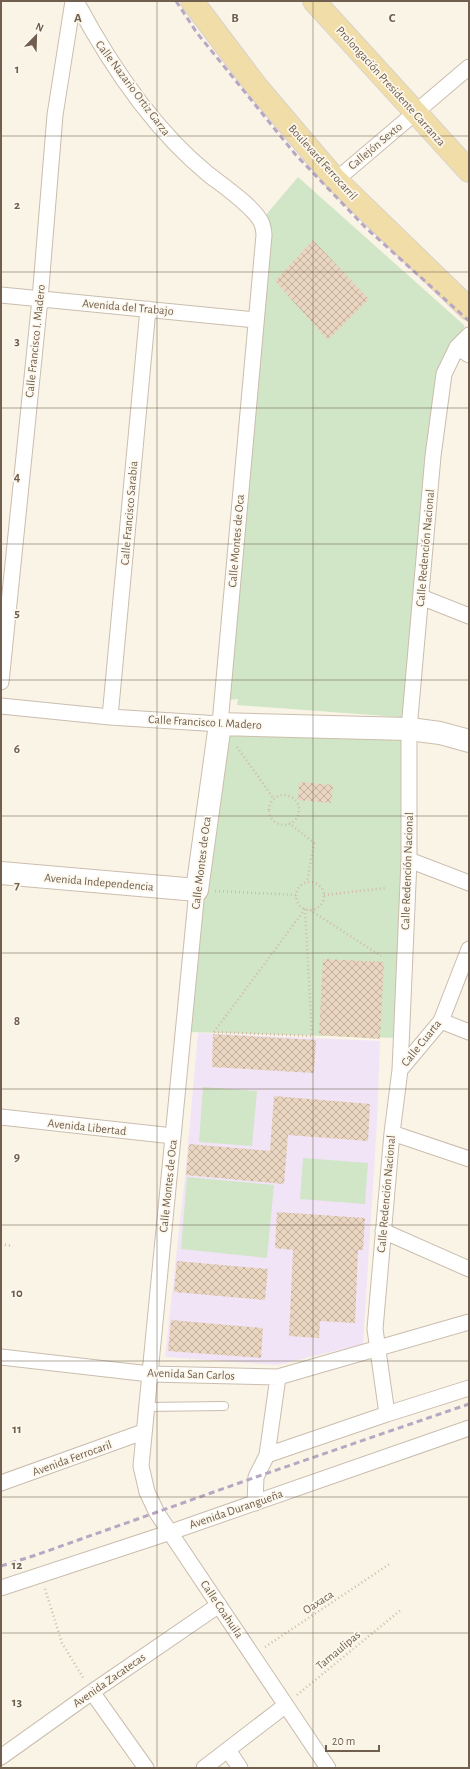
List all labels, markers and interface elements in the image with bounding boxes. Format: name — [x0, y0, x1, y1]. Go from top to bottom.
text: A — [74, 12, 82, 25]
text: B — [231, 12, 239, 25]
text: C — [389, 12, 396, 25]
north arrow — [16, 16, 56, 56]
text: N — [34, 21, 45, 34]
street label: Prolongación Presidente Carranza — [334, 24, 448, 149]
street label: Calle Nazario Ortiz Garza — [93, 38, 173, 138]
text: 1 — [15, 63, 19, 76]
street label: Callejón Sexto — [346, 120, 405, 173]
street label: Boulevard Ferrocarril — [286, 122, 360, 202]
text: 2 — [14, 199, 20, 212]
street label: Calle Francisco I. Madero — [23, 284, 47, 398]
street label: Avenida del Trabajo — [82, 297, 174, 318]
text: 3 — [14, 335, 20, 348]
street label: Calle Francisco Sarabia — [118, 460, 140, 566]
text: 4 — [14, 471, 21, 484]
street label: Calle Redención Nacional — [414, 489, 436, 607]
street label: Calle Montes de Oca — [226, 493, 246, 588]
text: 5 — [14, 607, 20, 620]
street label: Calle Francisco I. Madero — [148, 713, 262, 731]
text: 6 — [14, 743, 20, 756]
street label: Calle Redención Nacional — [399, 812, 415, 930]
street label: Calle Montes de Oca — [189, 815, 213, 910]
street label: Avenida Independencia — [44, 871, 155, 893]
text: 7 — [14, 879, 20, 892]
text: 8 — [14, 1015, 20, 1028]
street label: Calle Cuarta — [399, 1017, 444, 1069]
street label: Avenida Libertad — [47, 1117, 127, 1137]
street label: Calle Redención Nacional — [375, 1135, 397, 1253]
street label: Calle Montes de Oca — [157, 1138, 179, 1233]
text: 9 — [14, 1151, 20, 1164]
text: 10 — [11, 1287, 23, 1300]
street label: Avenida San Carlos — [147, 1366, 235, 1382]
text: 11 — [12, 1423, 22, 1436]
street label: Avenida Ferrocaril — [31, 1438, 113, 1478]
street label: Avenida Durangueña — [188, 1487, 285, 1531]
text: 12 — [12, 1559, 22, 1572]
street label: Calle Coahuila — [198, 1578, 246, 1640]
street label: Oaxaca — [301, 1588, 336, 1616]
street label: Tamaulipas — [314, 1628, 362, 1672]
street label: Avenida Zacatecas — [71, 1651, 147, 1709]
text: 13 — [12, 1696, 23, 1709]
scale bar — [326, 1727, 379, 1753]
text: 20 m — [332, 1735, 355, 1747]

